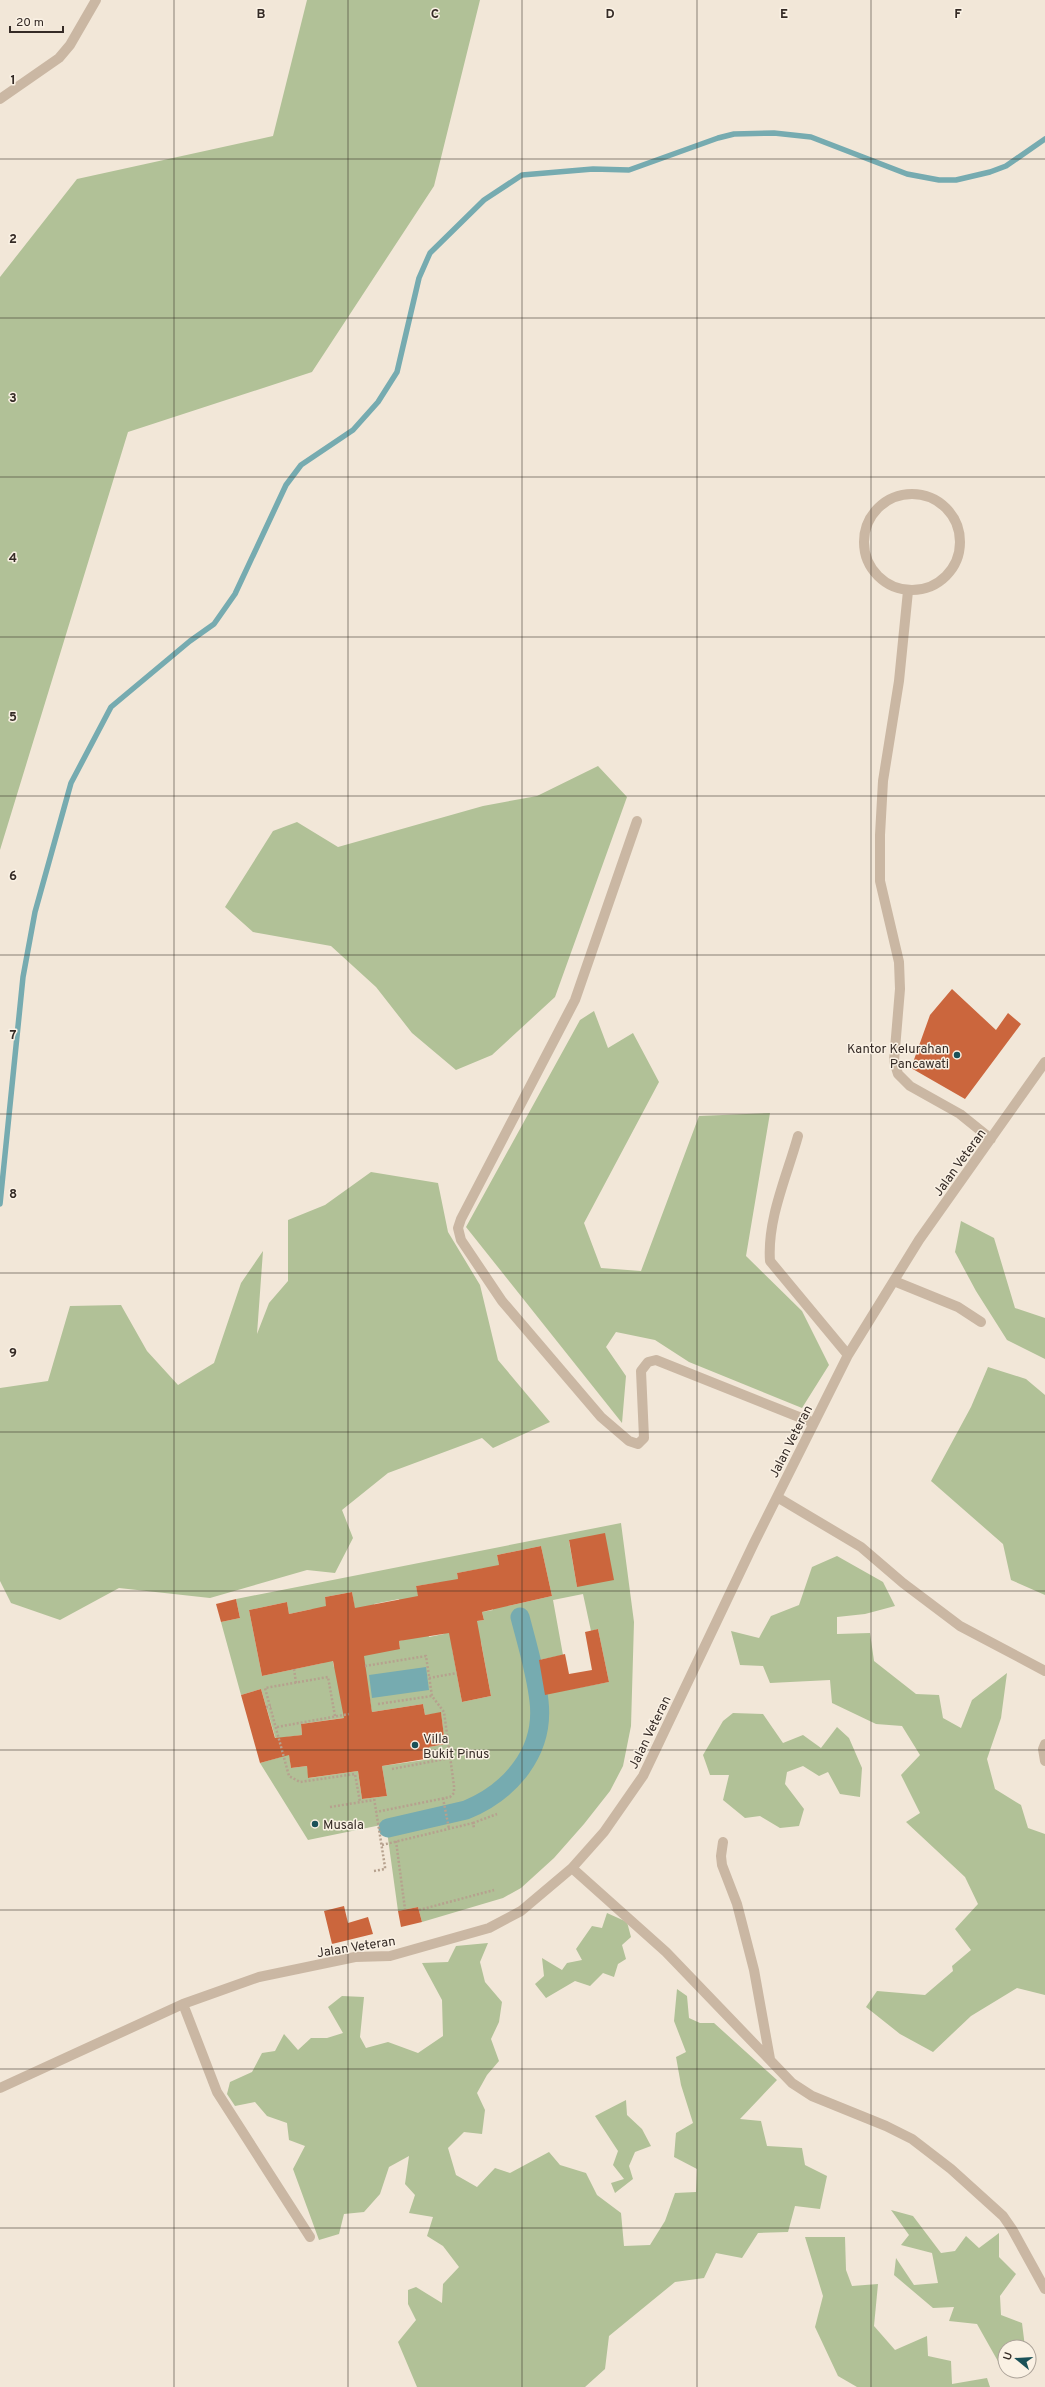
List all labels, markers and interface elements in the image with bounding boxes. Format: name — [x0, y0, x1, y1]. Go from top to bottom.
text: B — [257, 7, 266, 23]
text: C — [431, 7, 439, 23]
text: D — [605, 7, 615, 23]
text: E — [780, 7, 788, 23]
text: F — [954, 7, 962, 23]
scale bar — [10, 8, 63, 34]
text: 20 m — [16, 15, 44, 31]
text: 1 — [10, 73, 16, 89]
text: 2 — [9, 232, 17, 248]
text: 3 — [9, 391, 17, 407]
text: 4 — [9, 551, 17, 567]
text: 5 — [9, 710, 17, 726]
text: 6 — [9, 869, 17, 885]
text: 7 — [10, 1028, 17, 1044]
place label: Kantor Kelurahan Pancawati — [847, 1042, 949, 1073]
marker: Kantor Kelurahan Pancawati — [952, 1050, 962, 1060]
street label: Jalan Veteran — [931, 1126, 990, 1200]
text: 8 — [9, 1187, 17, 1203]
text: 9 — [9, 1346, 17, 1362]
street label: Jalan Veteran — [767, 1403, 817, 1481]
street label: Jalan Veteran — [626, 1694, 675, 1772]
place label: Villa Bukit Pinus — [423, 1732, 489, 1763]
marker: Villa Bukit Pinus — [410, 1740, 420, 1750]
place label: Musala — [323, 1818, 364, 1834]
marker: Musala — [310, 1819, 320, 1829]
street label: Jalan Veteran — [316, 1934, 397, 1962]
north arrow — [997, 2339, 1037, 2379]
text: U — [1001, 2350, 1016, 2362]

